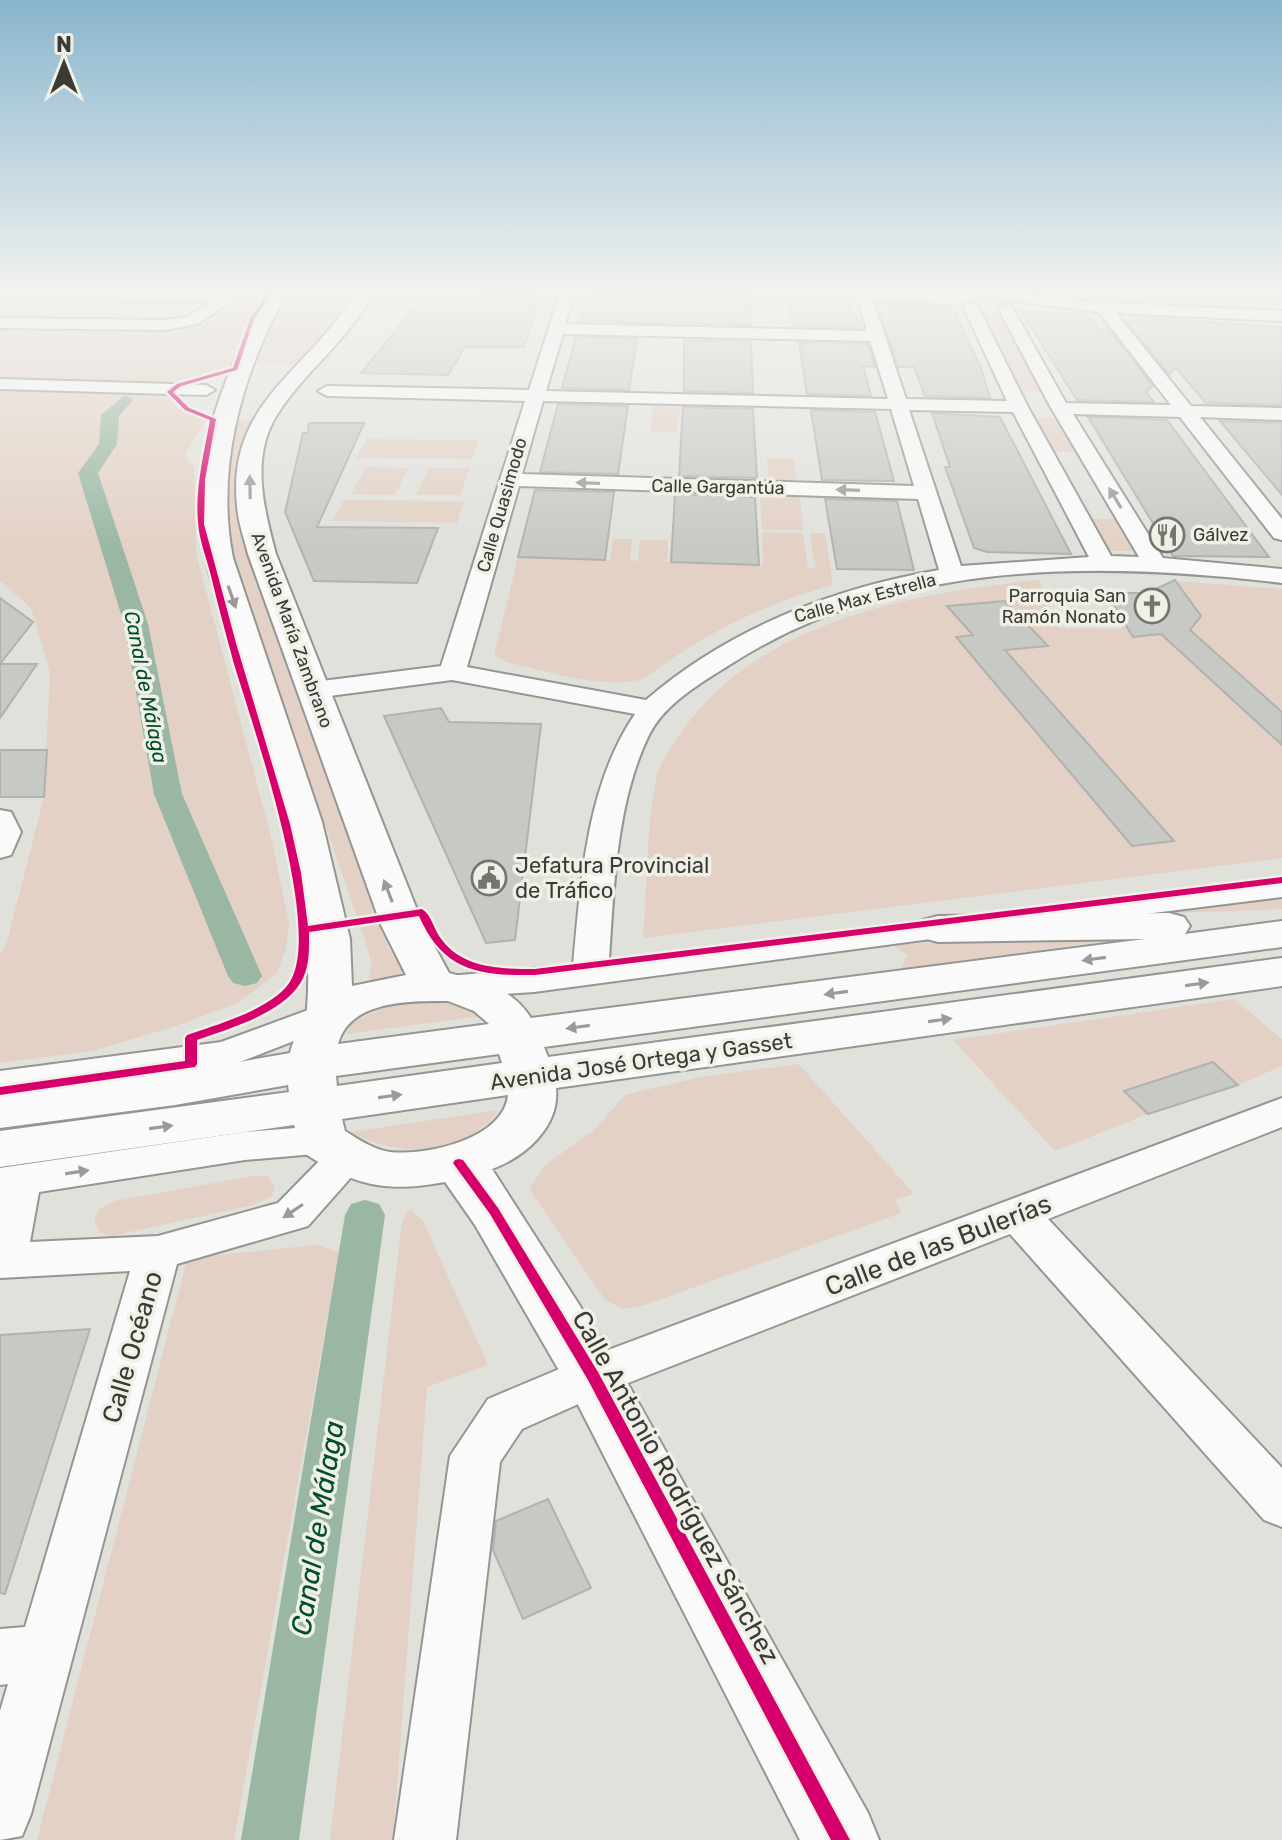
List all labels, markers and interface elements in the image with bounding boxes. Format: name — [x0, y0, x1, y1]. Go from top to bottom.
north arrow — [24, 24, 104, 104]
text: N — [56, 31, 72, 58]
street label: Calle Quasimodo — [472, 435, 532, 575]
one-way arrow — [244, 474, 256, 499]
street label: Calle Gargantúa — [651, 475, 785, 499]
one-way arrow — [575, 477, 600, 489]
one-way arrow — [835, 484, 860, 497]
one-way arrow — [1108, 487, 1122, 509]
restaurant icon: Gálvez — [1148, 516, 1186, 554]
place label: Gálvez — [1193, 524, 1248, 546]
street label: Avenida María Zambrano — [246, 529, 338, 731]
street label: Calle Max Estrella — [792, 568, 938, 628]
place label: Parroquia San Ramón Nonato — [1002, 585, 1126, 628]
one-way arrow — [226, 586, 239, 610]
church icon: Parroquia San Ramón Nonato — [1133, 587, 1171, 625]
water label: Canal de Málaga — [119, 609, 173, 765]
place label: Jefatura Provincial de Tráfico — [515, 852, 709, 904]
public building icon: Jefatura Provincial de Tráfico — [470, 859, 508, 897]
one-way arrow — [381, 879, 394, 903]
one-way arrow — [1081, 953, 1106, 966]
one-way arrow — [1185, 977, 1210, 990]
one-way arrow — [823, 987, 848, 1000]
one-way arrow — [928, 1013, 953, 1026]
one-way arrow — [565, 1021, 590, 1034]
street label: Avenida José Ortega y Gasset — [488, 1027, 794, 1096]
one-way arrow — [378, 1090, 403, 1103]
one-way arrow — [148, 1120, 173, 1133]
one-way arrow — [65, 1165, 90, 1178]
street label: Calle de las Bulerías — [821, 1188, 1056, 1303]
one-way arrow — [282, 1203, 303, 1218]
street label: Calle Océano — [96, 1268, 169, 1427]
street label: Calle Antonio Rodríguez Sánchez — [565, 1305, 786, 1669]
water label: Canal de Málaga — [284, 1419, 351, 1638]

